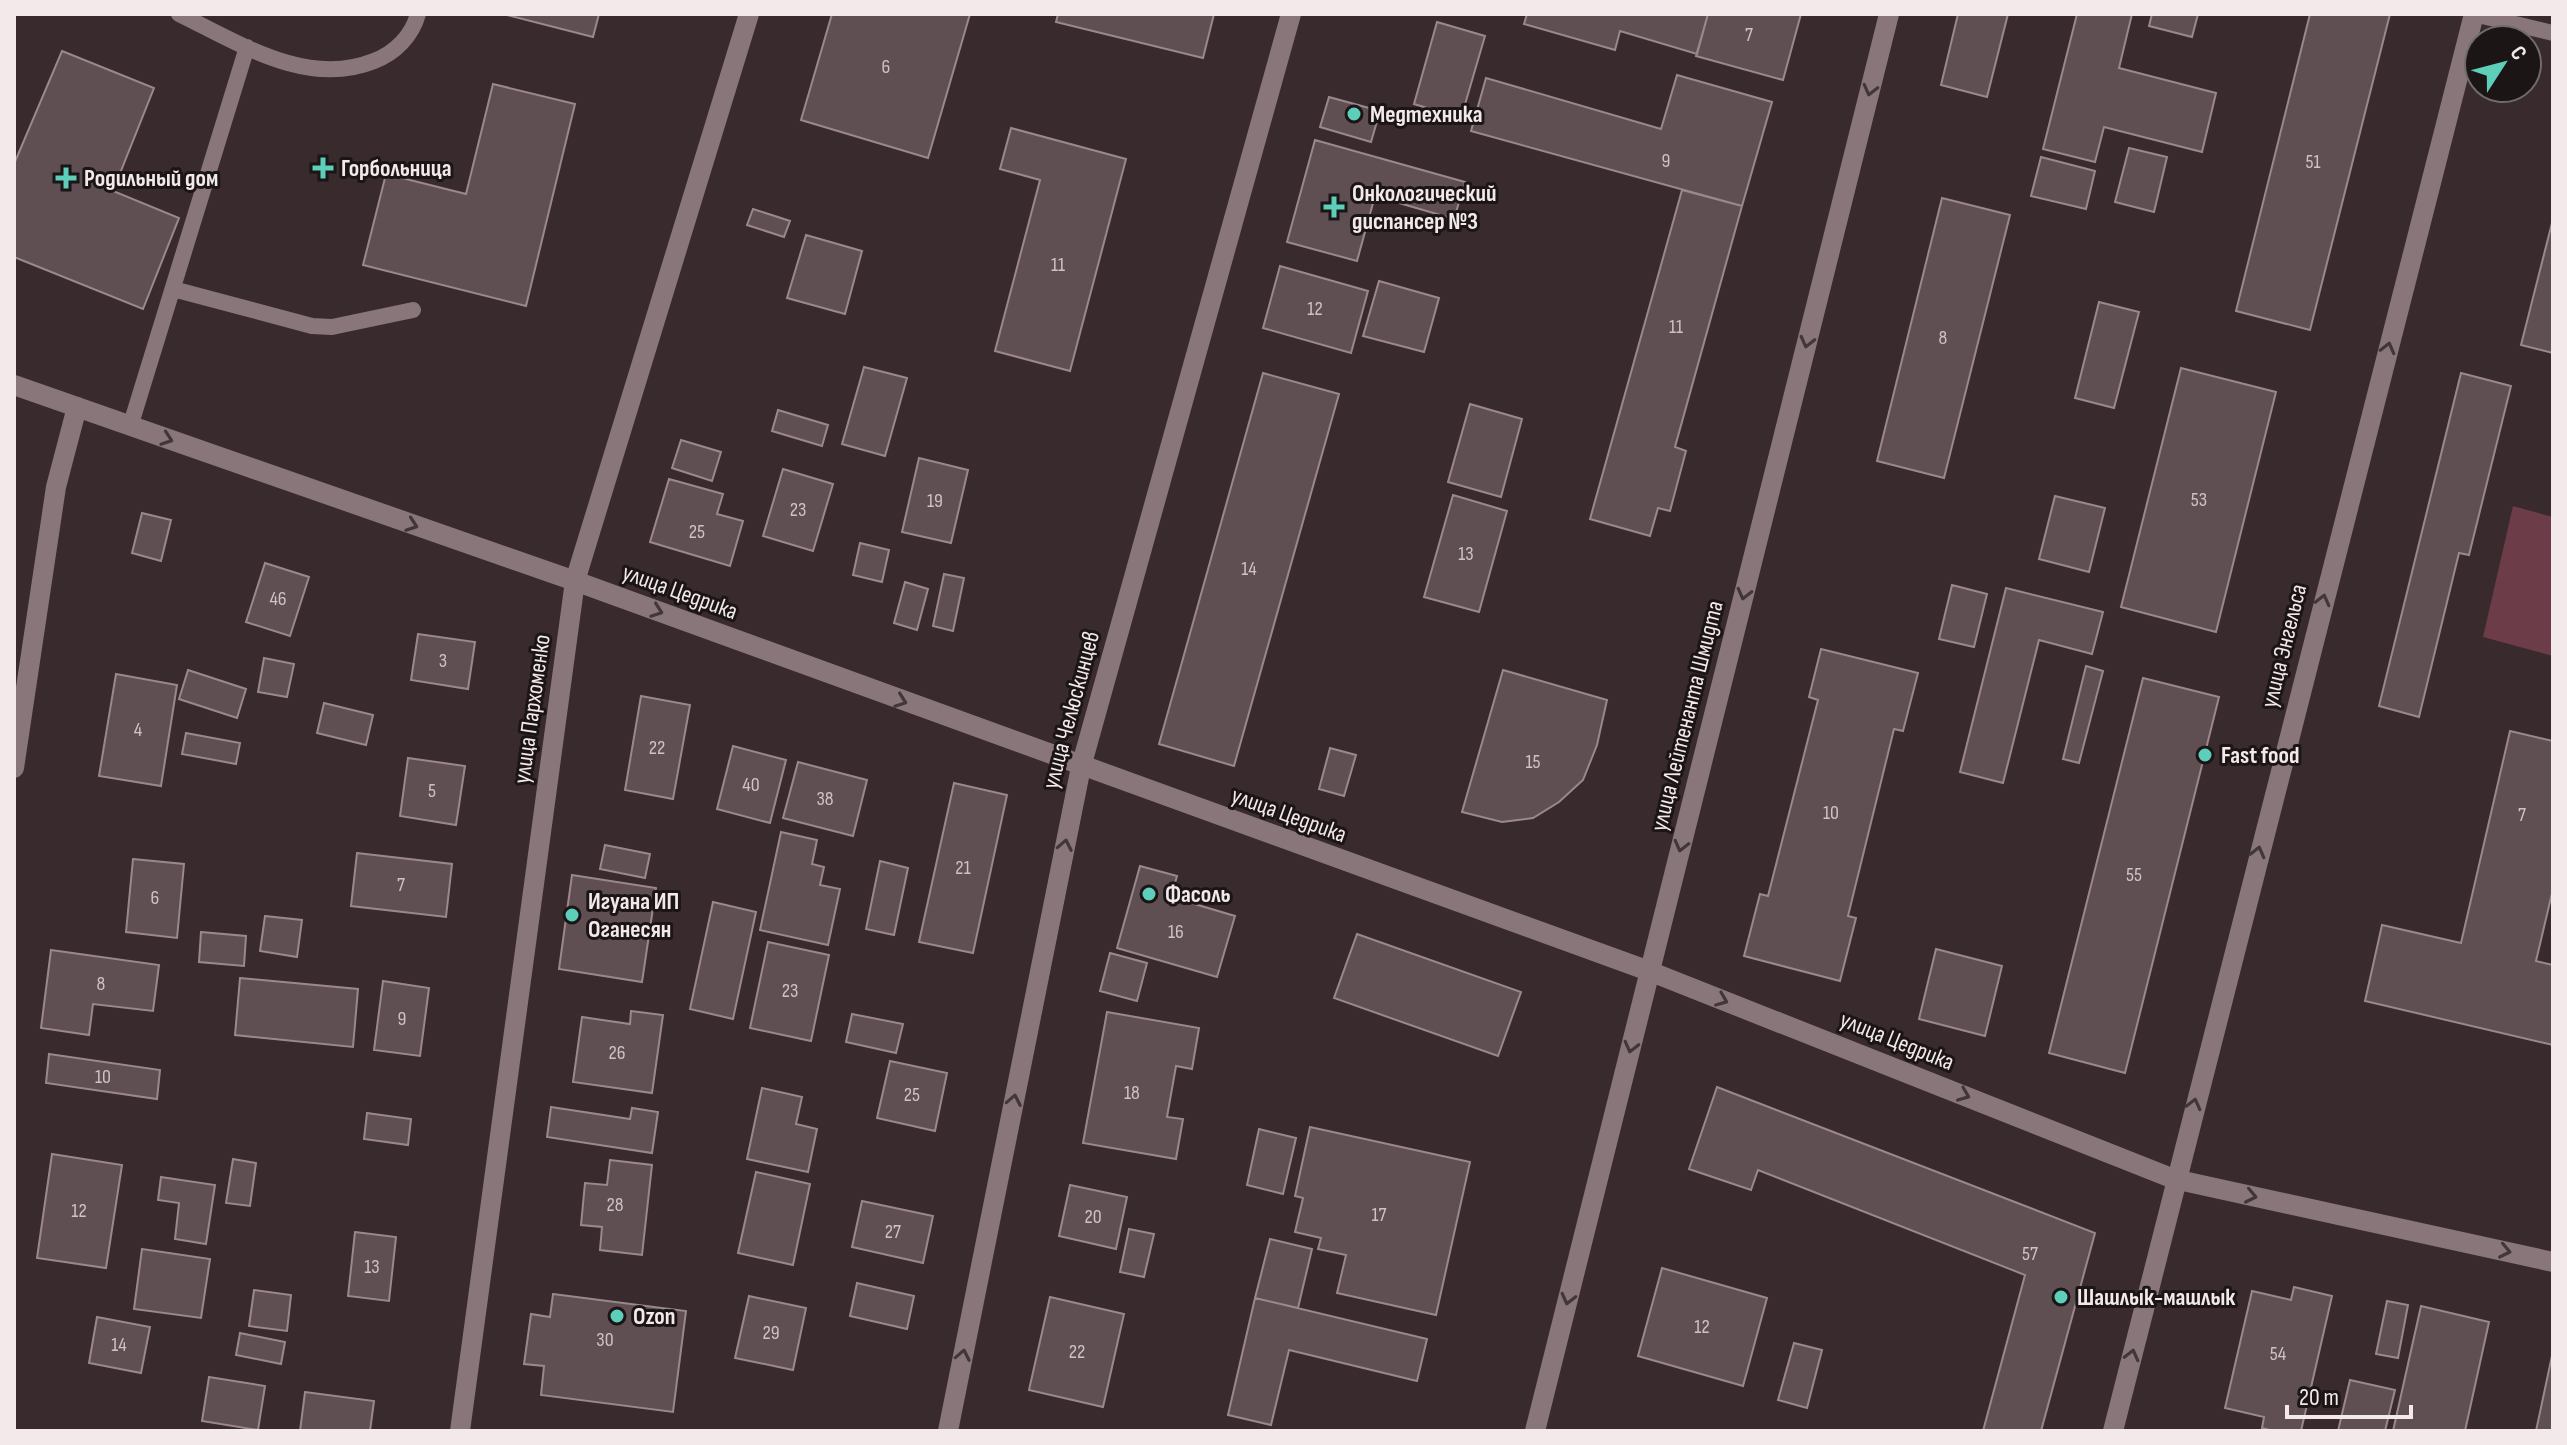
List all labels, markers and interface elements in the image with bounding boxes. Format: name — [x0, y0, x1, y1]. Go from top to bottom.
house number: 7 — [1745, 23, 1753, 47]
north arrow — [2463, 24, 2543, 104]
text: С — [2504, 41, 2532, 66]
house number: 6 — [882, 55, 890, 79]
one-way arrow — [1862, 82, 1879, 96]
place label: Медтехника — [1370, 100, 1482, 129]
marker: Медтехника — [1345, 105, 1363, 123]
house number: 9 — [1662, 149, 1670, 173]
house number: 51 — [2305, 150, 2321, 174]
place label: Горбольница — [341, 154, 452, 183]
marker: Горбольница — [312, 157, 334, 179]
place label: Родильный дом — [84, 164, 218, 193]
marker: Родильный дом — [55, 167, 77, 189]
place label: Онкологический диспансер №3 — [1352, 179, 1497, 236]
marker: Онкологический диспансер №3 — [1323, 196, 1345, 218]
house number: 11 — [1051, 253, 1065, 277]
house number: 12 — [1307, 297, 1323, 321]
house number: 11 — [1669, 315, 1683, 339]
house number: 8 — [1939, 326, 1947, 350]
one-way arrow — [1799, 334, 1816, 348]
one-way arrow — [2378, 342, 2395, 355]
one-way arrow — [159, 430, 173, 446]
house number: 53 — [2191, 488, 2207, 512]
house number: 19 — [927, 489, 943, 513]
house number: 23 — [790, 498, 806, 522]
one-way arrow — [404, 515, 418, 531]
house number: 25 — [689, 520, 705, 544]
house number: 13 — [1458, 542, 1474, 566]
house number: 14 — [1241, 557, 1257, 581]
street label: улица Цедрика — [618, 558, 742, 626]
street label: улица Энгельса — [2255, 581, 2313, 711]
house number: 46 — [269, 587, 287, 611]
one-way arrow — [1736, 587, 1753, 601]
one-way arrow — [2314, 593, 2331, 607]
street label: улица Лейтенанта Шмидта — [1644, 598, 1730, 834]
one-way arrow — [649, 601, 663, 618]
street label: улица Челюскинцев — [1036, 628, 1106, 792]
street label: улица Пархоменко — [507, 632, 557, 786]
house number: 3 — [439, 649, 447, 673]
one-way arrow — [893, 691, 907, 708]
house number: 4 — [134, 718, 142, 742]
house number: 22 — [649, 736, 665, 760]
place label: Fast food — [2221, 741, 2299, 770]
marker: Fast food — [2196, 746, 2214, 764]
house number: 15 — [1525, 750, 1541, 774]
house number: 40 — [742, 773, 760, 797]
house number: 5 — [428, 779, 436, 803]
street label: улица Цедрика — [1227, 781, 1351, 849]
house number: 38 — [816, 787, 834, 811]
house number: 10 — [1823, 801, 1839, 825]
house number: 7 — [2518, 803, 2526, 827]
one-way arrow — [1056, 838, 1073, 852]
one-way arrow — [1673, 839, 1690, 853]
one-way arrow — [2249, 845, 2266, 859]
house number: 21 — [955, 856, 971, 880]
house number: 55 — [2126, 863, 2142, 887]
house number: 7 — [397, 873, 405, 897]
place label: Фасоль — [1165, 880, 1231, 909]
marker: Фасоль — [1140, 885, 1158, 903]
house number: 6 — [151, 886, 159, 910]
place label: Игуана ИП Оганесян — [588, 887, 679, 944]
marker: Игуана ИП Оганесян — [563, 906, 581, 924]
house number: 16 — [1168, 920, 1184, 944]
house number: 8 — [97, 972, 105, 996]
house number: 23 — [782, 979, 798, 1003]
one-way arrow — [1714, 990, 1728, 1007]
street label: улица Цедрика — [1836, 1005, 1958, 1077]
house number: 9 — [398, 1007, 406, 1031]
one-way arrow — [1623, 1040, 1640, 1054]
house number: 26 — [609, 1041, 626, 1065]
house number: 10 — [95, 1065, 111, 1089]
house number: 18 — [1124, 1081, 1140, 1105]
house number: 25 — [904, 1083, 920, 1107]
one-way arrow — [1956, 1086, 1970, 1102]
one-way arrow — [1005, 1093, 1022, 1107]
one-way arrow — [2184, 1097, 2201, 1111]
one-way arrow — [2243, 1187, 2257, 1204]
house number: 28 — [607, 1193, 624, 1217]
house number: 12 — [71, 1199, 87, 1223]
house number: 17 — [1372, 1203, 1386, 1227]
house number: 20 — [1084, 1205, 1102, 1229]
house number: 27 — [885, 1220, 901, 1244]
house number: 57 — [2022, 1242, 2038, 1266]
one-way arrow — [2497, 1242, 2511, 1259]
house number: 13 — [364, 1255, 380, 1279]
place label: Шашлык-машлык — [2077, 1283, 2236, 1312]
marker: Шашлык-машлык — [2052, 1288, 2070, 1306]
one-way arrow — [1560, 1292, 1577, 1306]
place label: Ozon — [633, 1302, 676, 1331]
marker: Ozon — [608, 1307, 626, 1325]
house number: 12 — [1694, 1315, 1710, 1339]
house number: 29 — [762, 1321, 780, 1345]
house number: 30 — [596, 1328, 614, 1352]
house number: 14 — [111, 1333, 127, 1357]
house number: 22 — [1069, 1340, 1085, 1364]
house number: 54 — [2270, 1342, 2286, 1366]
one-way arrow — [954, 1348, 971, 1361]
one-way arrow — [2122, 1349, 2139, 1363]
scale bar — [2287, 1369, 2411, 1419]
text: 20 m — [2299, 1383, 2339, 1412]

